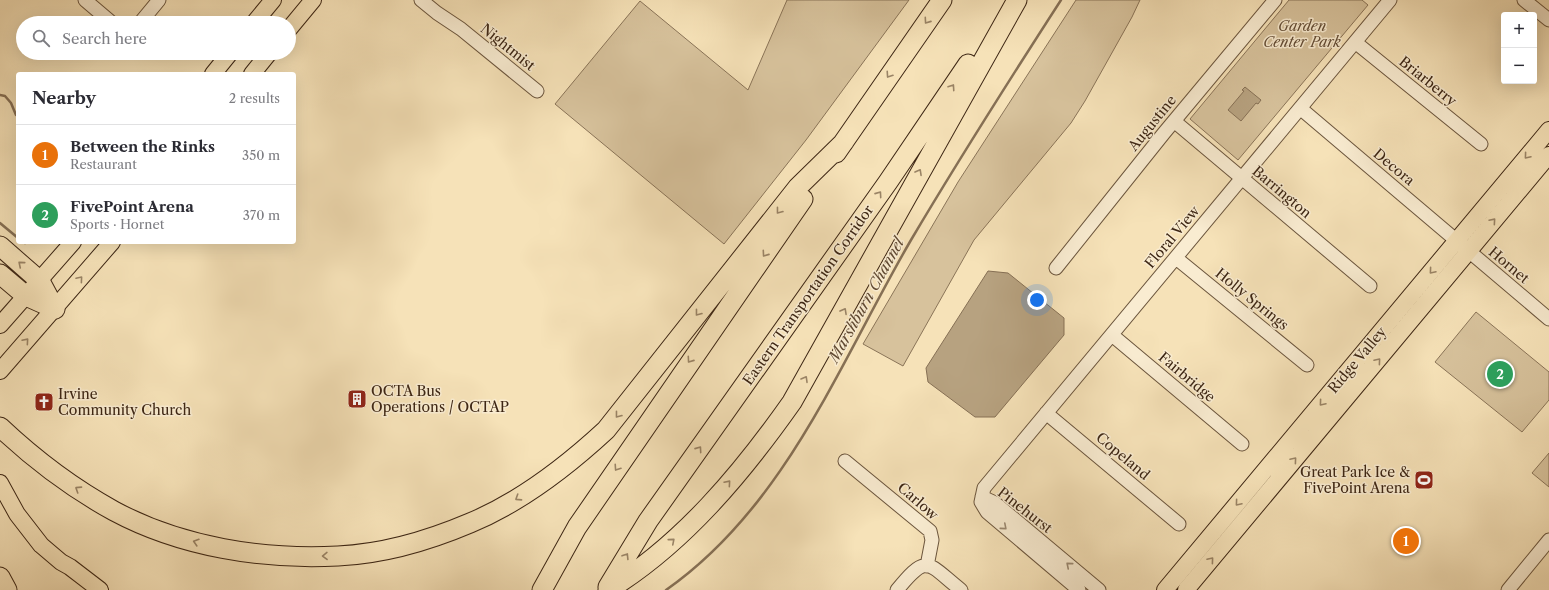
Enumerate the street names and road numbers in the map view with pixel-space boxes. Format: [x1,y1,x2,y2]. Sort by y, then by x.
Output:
street label: Nightmist [477,20,539,74]
street label: Briarberry [1396,52,1461,110]
street label: Augustine [1123,91,1180,155]
street label: Decora [1370,145,1419,190]
street label: Barrington [1249,162,1315,222]
street label: Eastern Transportation Corridor [739,201,877,389]
street label: Floral View [1141,202,1204,272]
street label: Hornet [1485,243,1533,287]
street label: Holly Springs [1212,264,1292,334]
street label: Ridge Valley [1324,323,1390,397]
street label: Fairbridge [1155,348,1219,406]
street label: Copeland [1092,428,1154,484]
street label: Carlow [894,478,942,524]
street label: Pinehurst [994,483,1056,537]

